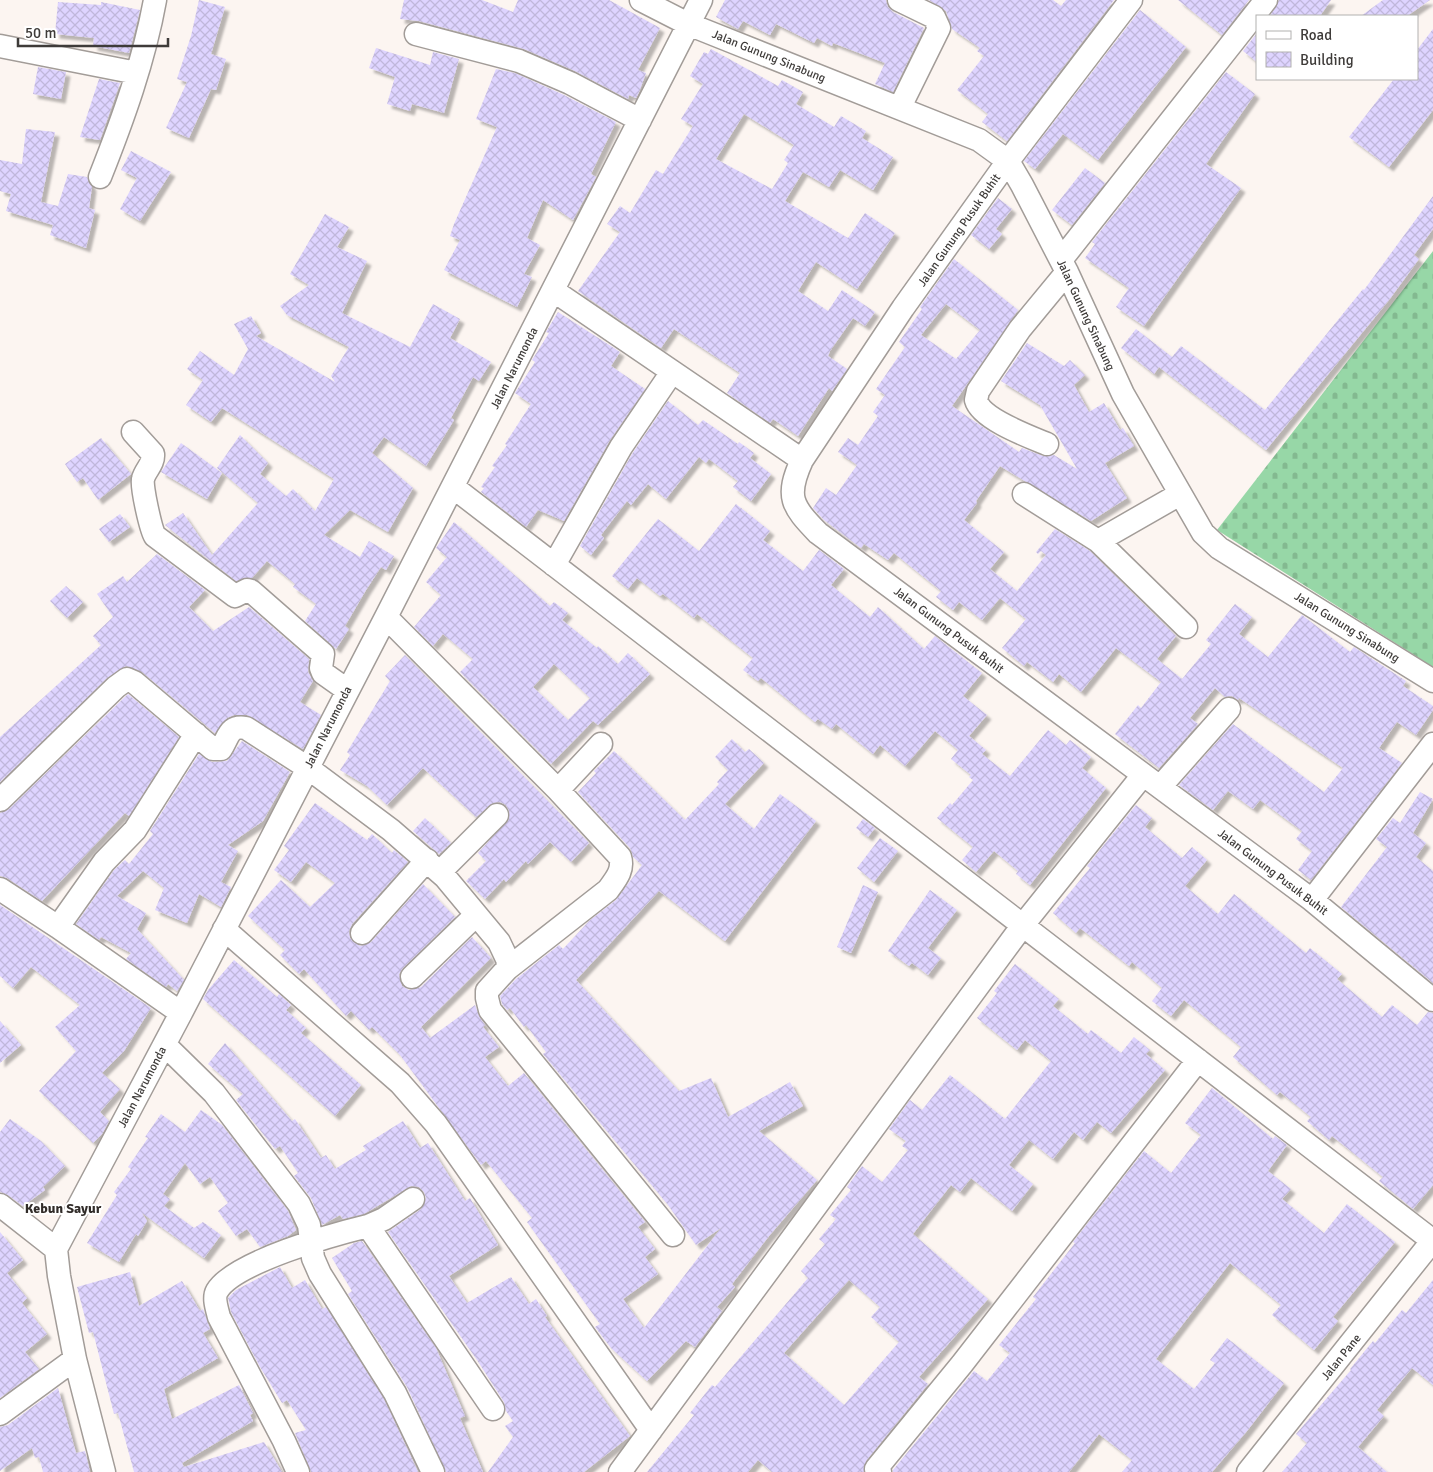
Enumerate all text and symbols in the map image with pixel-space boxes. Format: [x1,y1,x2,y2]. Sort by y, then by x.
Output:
scale bar [18,15,168,47]
legend [1256,15,1418,80]
text: 50 m [25,24,56,42]
text: Road [1300,26,1332,44]
street label: Jalan Gunung Sinabung [710,27,828,86]
text: Building [1300,51,1354,69]
street label: Jalan Gunung Pusuk Buhit [915,171,1004,290]
street label: Jalan Gunung Sinabung [1053,257,1118,373]
street label: Jalan Narumonda [487,325,542,412]
street label: Jalan Gunung Pusuk Buhit [891,584,1007,677]
street label: Jalan Gunung Sinabung [1291,589,1402,666]
street label: Jalan Narumonda [301,684,356,771]
street label: Jalan Gunung Pusuk Buhit [1215,826,1331,919]
street label: Jalan Narumonda [115,1044,170,1130]
district label: Kebun Sayur [25,1200,102,1217]
street label: Jalan Pane [1318,1331,1365,1383]

